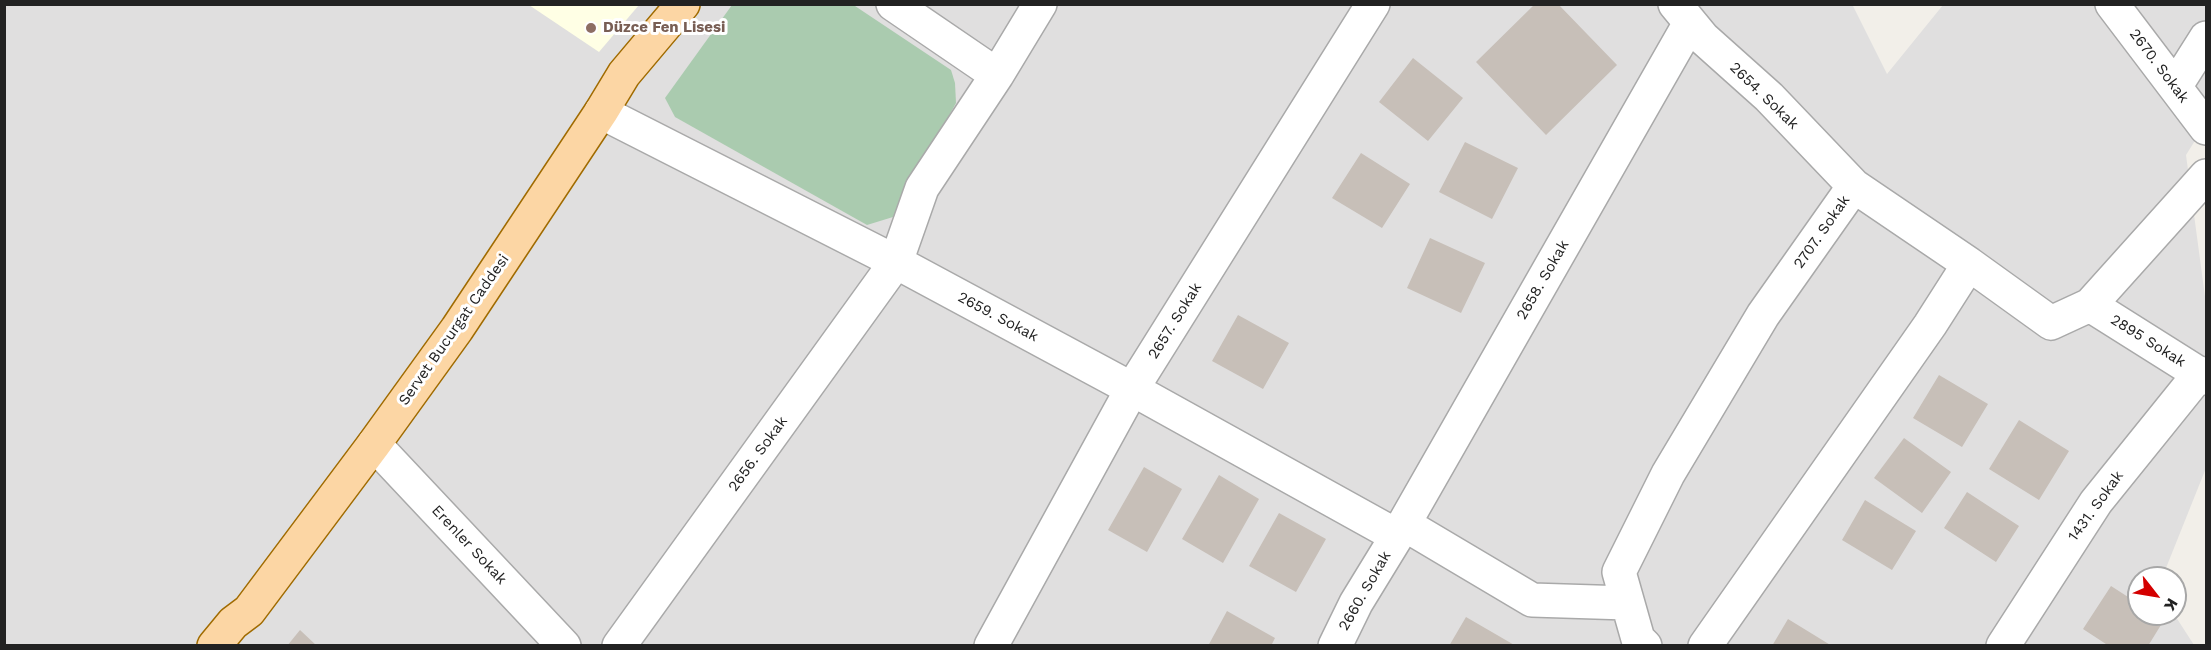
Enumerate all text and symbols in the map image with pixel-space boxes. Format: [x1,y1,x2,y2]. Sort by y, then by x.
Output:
place label: Düzce Fen Lisesi [603,19,725,37]
marker: Düzce Fen Lisesi [584,21,598,35]
street label: 2670. Sokak [2125,25,2193,107]
street label: 2654. Sokak [1726,59,1802,133]
street label: 2707. Sokak [1790,192,1854,272]
street label: 2658. Sokak [1513,237,1573,323]
street label: Servet Bucurgat Caddesi [395,251,513,409]
street label: 2657. Sokak [1144,279,1206,363]
street label: 2659. Sokak [955,288,1041,346]
street label: 2895 Sokak [2107,311,2189,371]
street label: 2656. Sokak [725,413,791,495]
street label: 1431. Sokak [2064,467,2128,545]
street label: Erenler Sokak [428,502,510,588]
street label: 2660. Sokak [1335,548,1395,634]
north arrow [2127,566,2187,626]
text: K [2160,595,2182,614]

